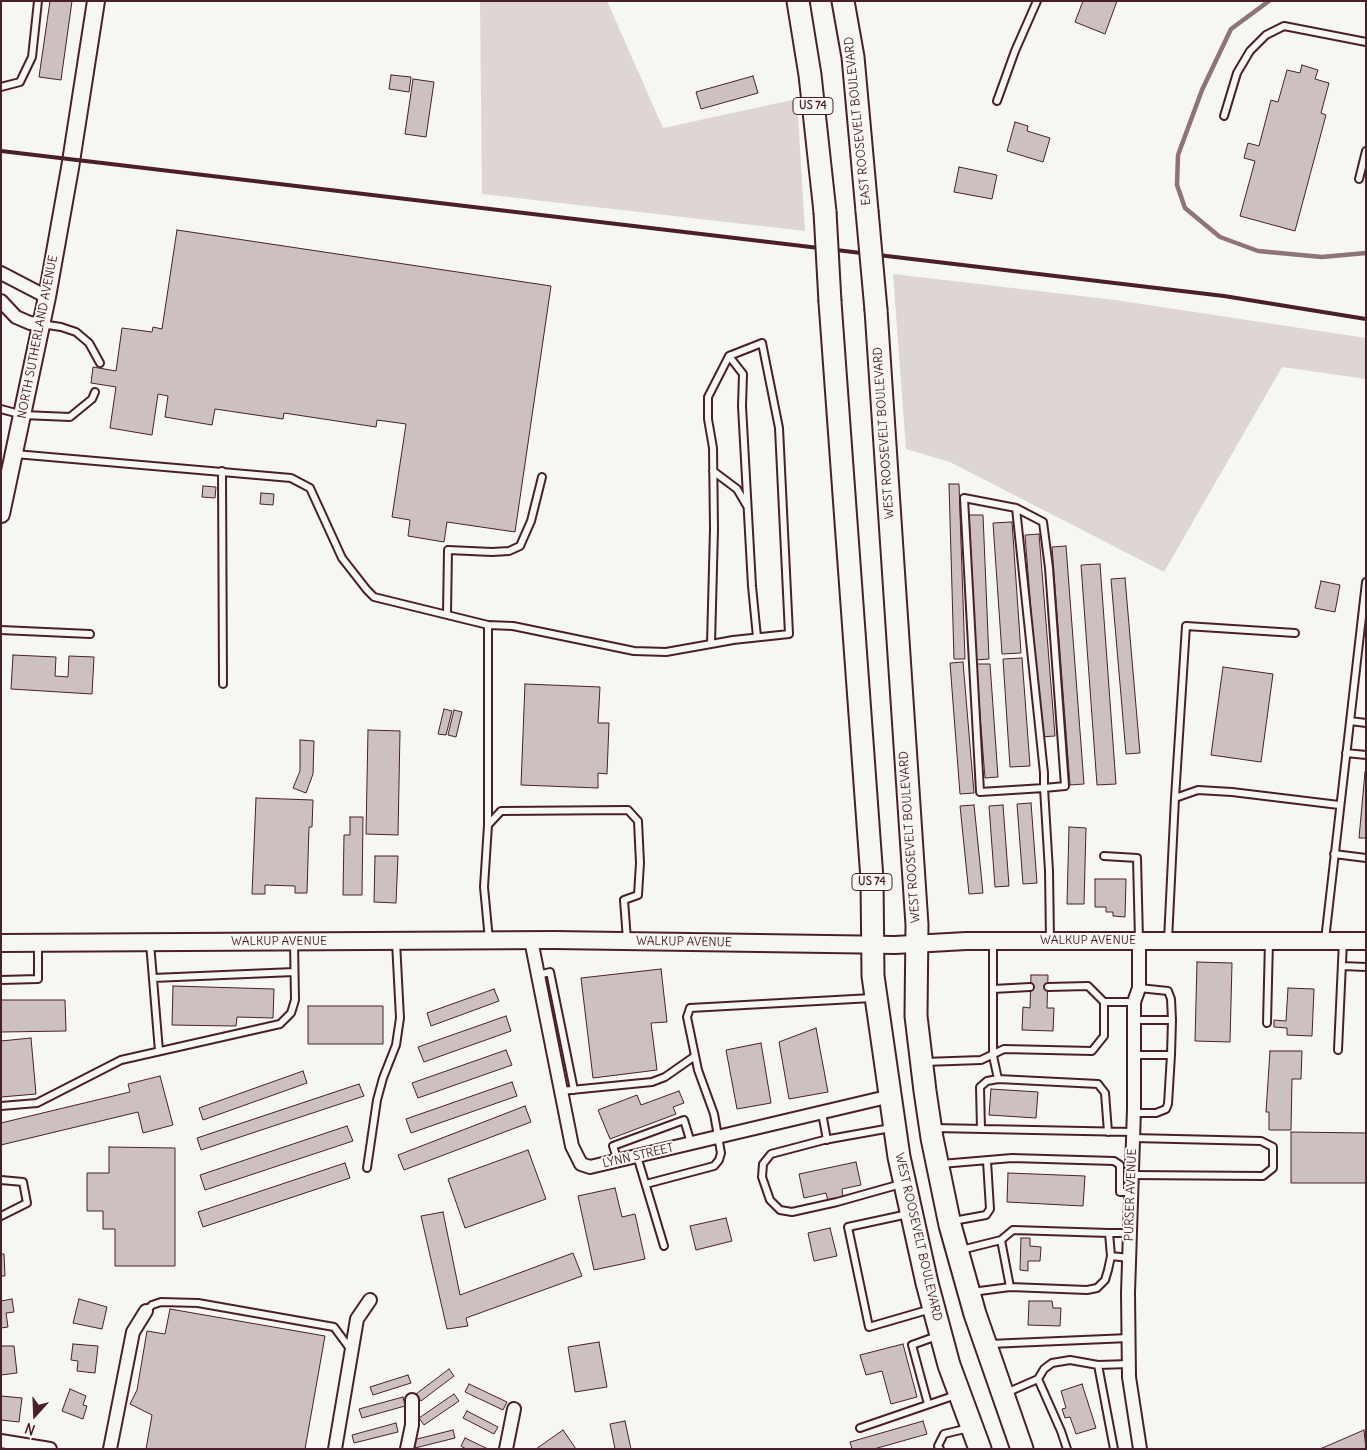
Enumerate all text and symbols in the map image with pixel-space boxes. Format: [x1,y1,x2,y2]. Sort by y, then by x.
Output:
street label: EAST ROOSEVELT BOULEVARD [842,36,874,206]
road number: US 74 [793,98,833,114]
street label: NORTH SUTHERLAND AVENUE [15,254,61,420]
street label: WEST ROOSEVELT BOULEVARD [871,346,897,520]
street label: WEST ROOSEVELT BOULEVARD [897,750,923,924]
road number: US 74 [852,874,892,890]
street label: WALKUP AVENUE [636,934,732,950]
street label: WALKUP AVENUE [1040,934,1136,948]
street label: WALKUP AVENUE [231,935,327,949]
street label: LYNN STREET [601,1141,675,1171]
street label: PURSER AVENUE [1122,1148,1140,1242]
street label: WEST ROOSEVELT BOULEVARD [892,1151,944,1323]
north arrow [10,1390,60,1440]
text: N [22,1419,37,1439]

